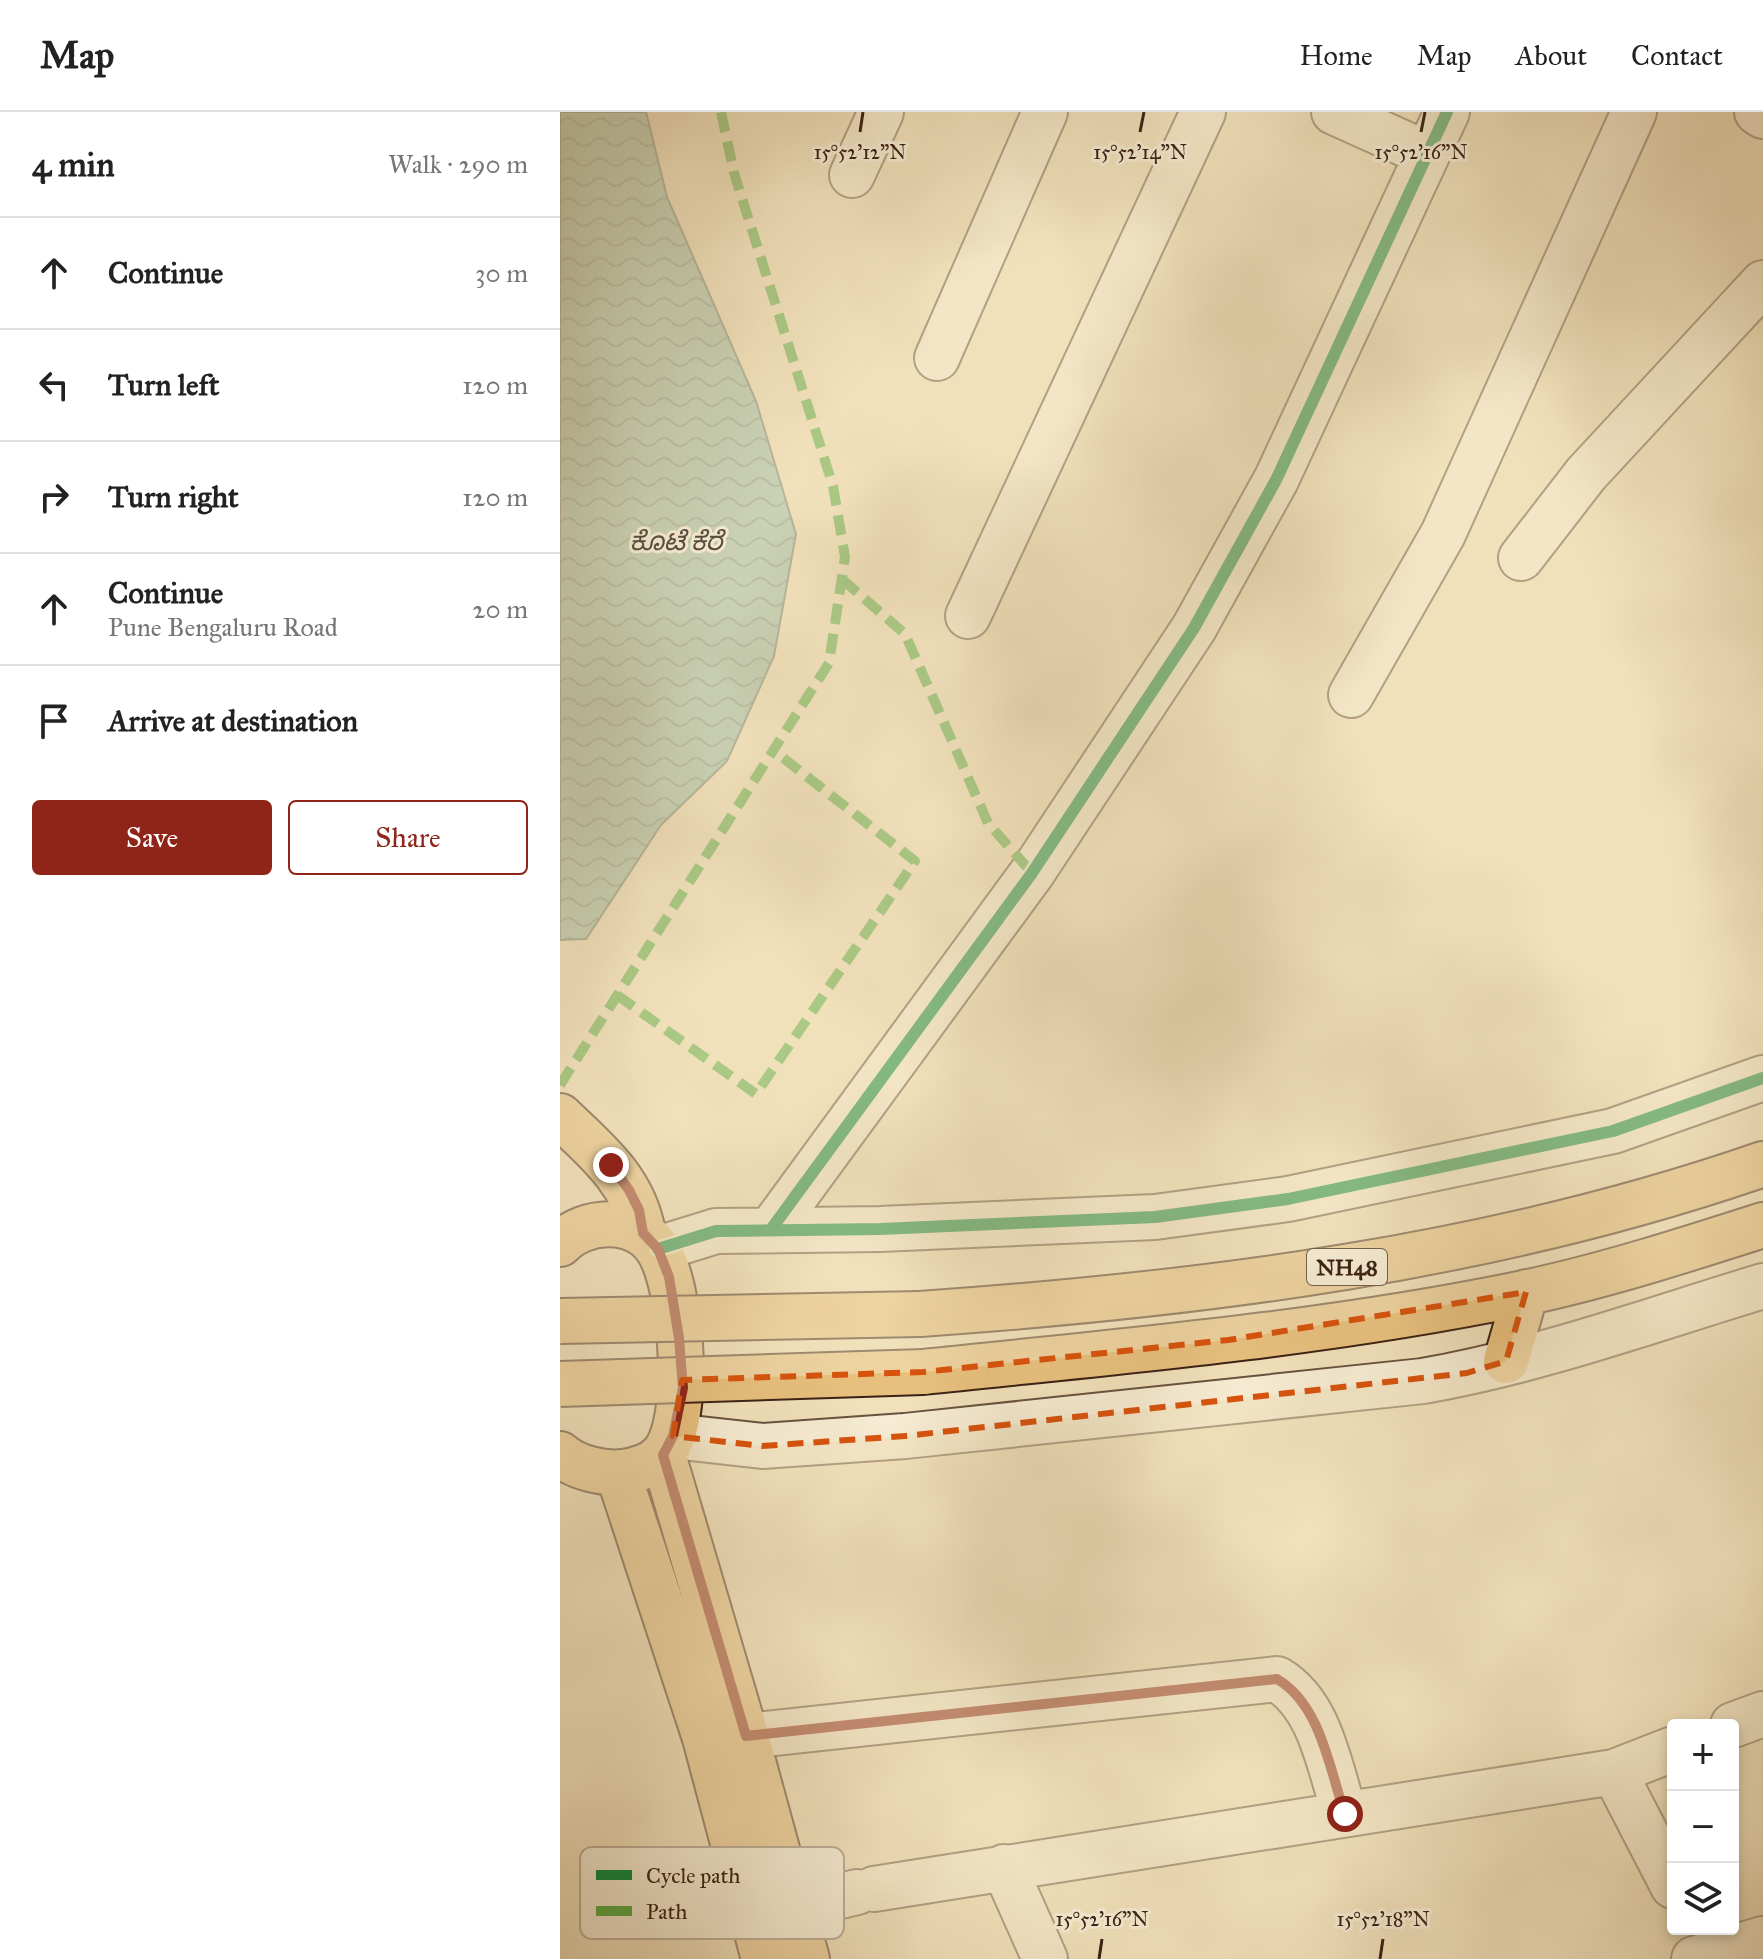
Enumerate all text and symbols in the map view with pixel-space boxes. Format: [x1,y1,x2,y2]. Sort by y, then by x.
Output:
text: Map [40,32,114,78]
text: Home [1300,38,1373,73]
text: Map [1417,38,1471,73]
text: About [1515,38,1587,73]
text: Contact [1631,38,1723,73]
text: 15°52'12"N [814,140,906,164]
text: 15°52'14"N [1093,140,1187,164]
text: 15°52'16"N [1375,140,1467,164]
text: 4 min [32,144,115,185]
text: Walk · 290 m [388,148,528,180]
icon: ahead [32,251,76,295]
text: Continue [108,255,223,291]
text: 30 m [475,257,528,289]
icon: left [32,363,76,407]
text: Turn left [108,367,219,403]
text: 120 m [462,369,528,401]
icon: right [32,475,76,519]
text: Turn right [108,479,239,515]
text: 120 m [462,481,528,513]
water label: ಕೊಟೆ ಕೆರೆ [629,525,727,557]
text: Continue [108,575,223,611]
icon: ahead [32,587,76,631]
text: 20 m [473,593,528,625]
text: Pune Bengaluru Road [108,611,338,643]
icon: arrive [32,699,76,743]
text: Arrive at destination [108,703,358,739]
button: Save [32,800,272,875]
button: Share [288,800,528,875]
route end [593,1147,629,1183]
road number: NH48 [1307,1249,1387,1285]
map controls [1667,1719,1739,1935]
button: + [1667,1719,1739,1791]
button: − [1667,1791,1739,1863]
route start [1327,1796,1363,1832]
legend [580,1847,844,1939]
text: Cycle path [646,1862,741,1889]
button: layers [1667,1863,1739,1935]
text: Path [646,1898,688,1925]
text: 15°52'16"N [1056,1907,1148,1931]
text: 15°52'18"N [1336,1907,1430,1931]

